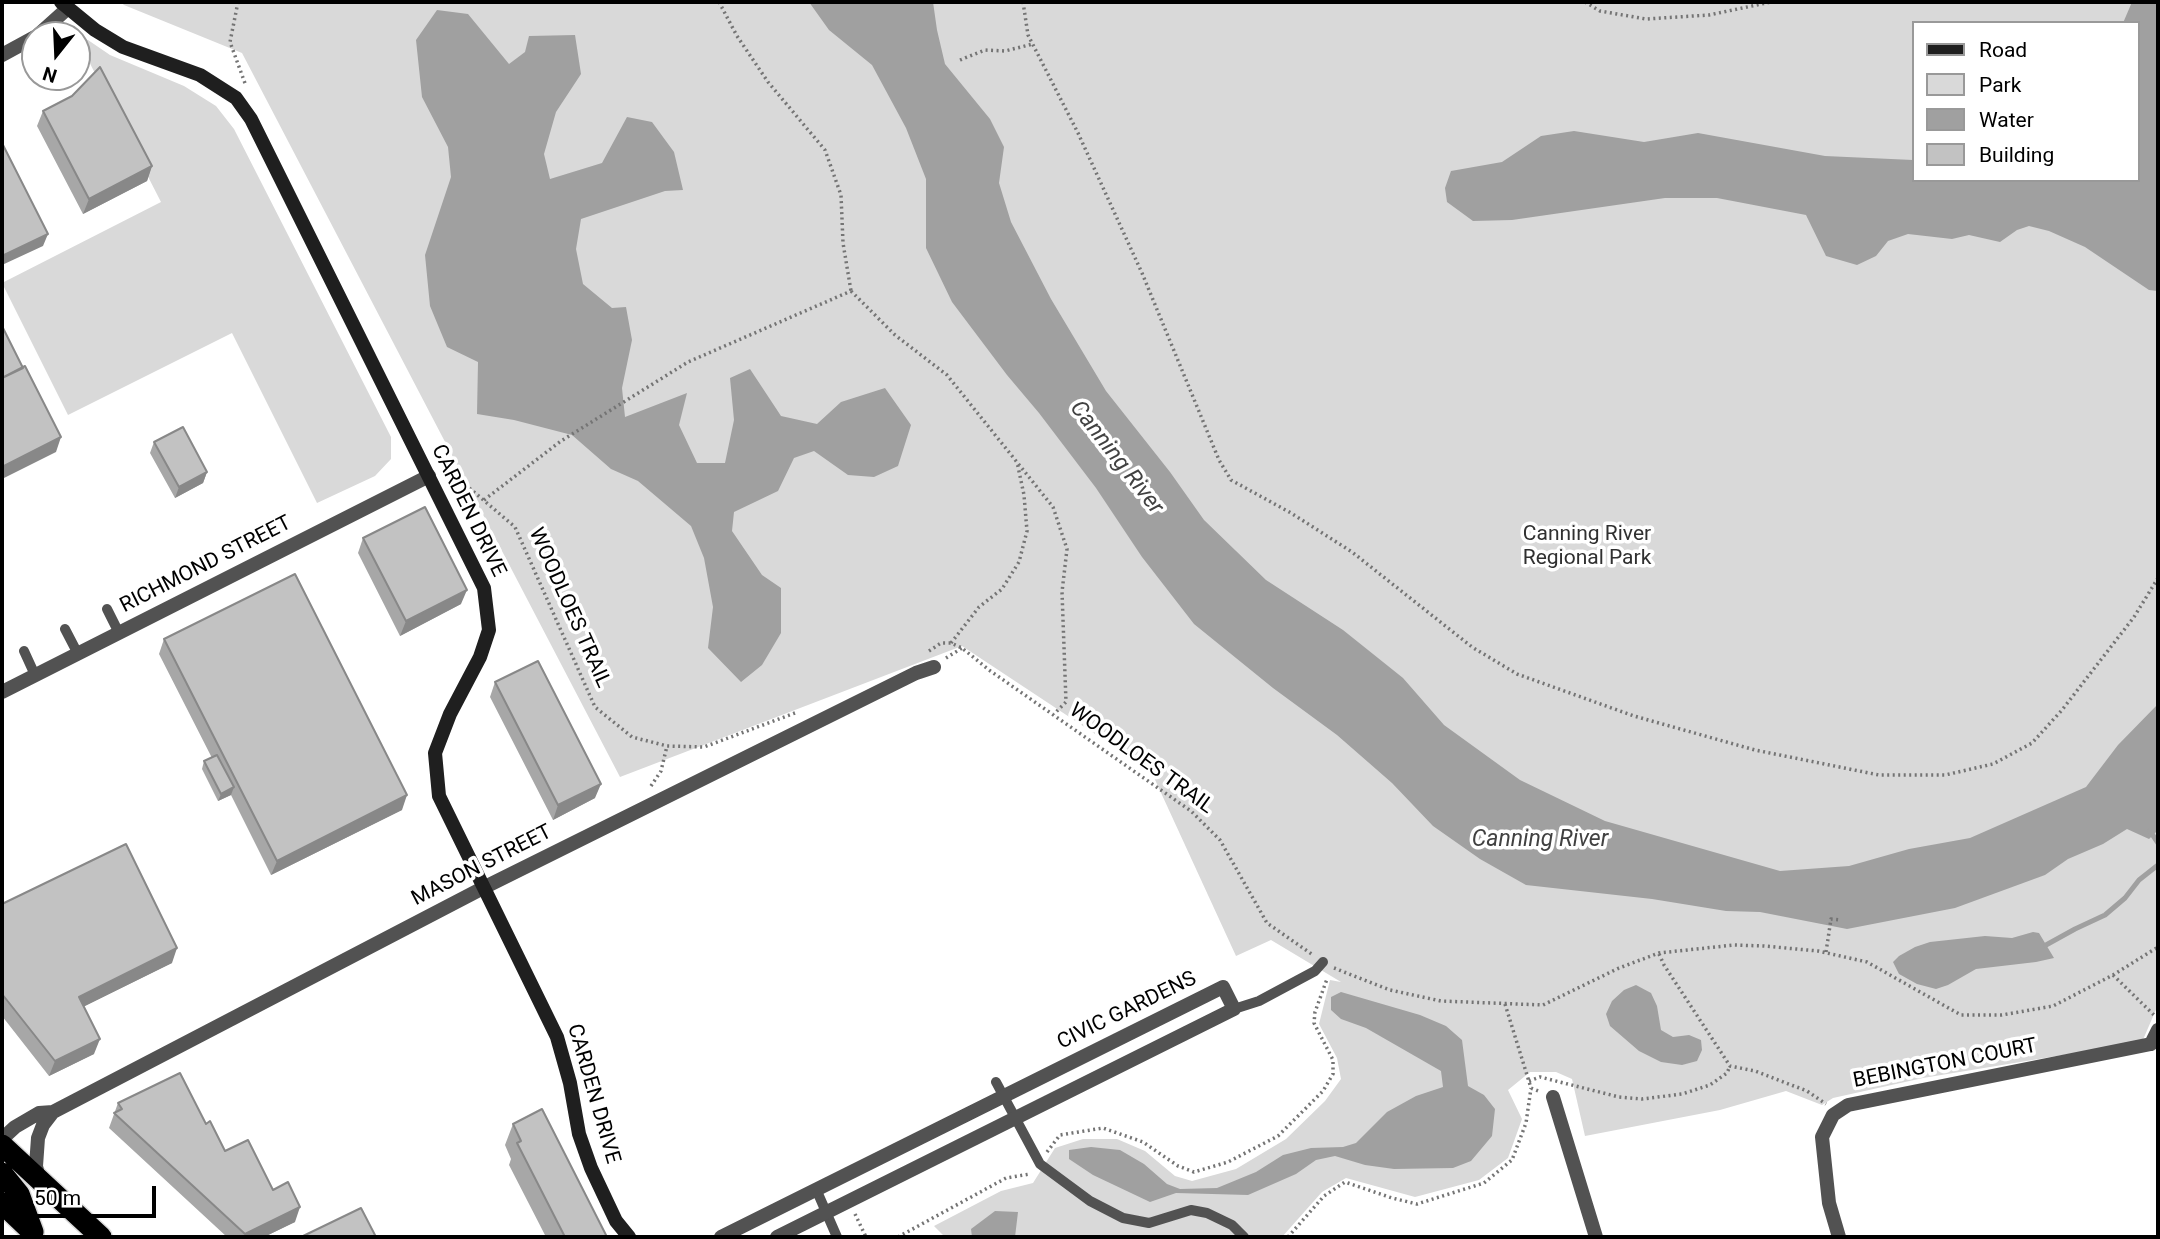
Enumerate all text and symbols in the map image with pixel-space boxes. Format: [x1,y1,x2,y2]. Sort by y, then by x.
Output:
north arrow [21,21,91,91]
legend [1912,21,2139,182]
text: Road [1979,38,2027,62]
text: N [40,62,60,88]
text: Park [1979,73,2021,97]
text: Water [1979,108,2034,132]
text: Building [1979,143,2054,167]
water label: Canning River [1063,396,1169,520]
street label: CARDEN DRIVE [425,441,511,581]
street label: RICHMOND STREET [116,511,296,619]
park label: Canning River Regional Park [1523,522,1651,572]
street label: WOODLOES TRAIL [522,524,616,692]
street label: WOODLOES TRAIL [1064,698,1218,820]
street label: MASON STREET [408,820,556,912]
water label: Canning River [1472,826,1608,854]
street label: CIVIC GARDENS [1053,966,1201,1056]
street label: CARDEN DRIVE [561,1021,625,1167]
street label: BEBINGTON COURT [1851,1034,2039,1094]
scale bar [24,1172,159,1216]
text: 50 m [34,1186,81,1210]

